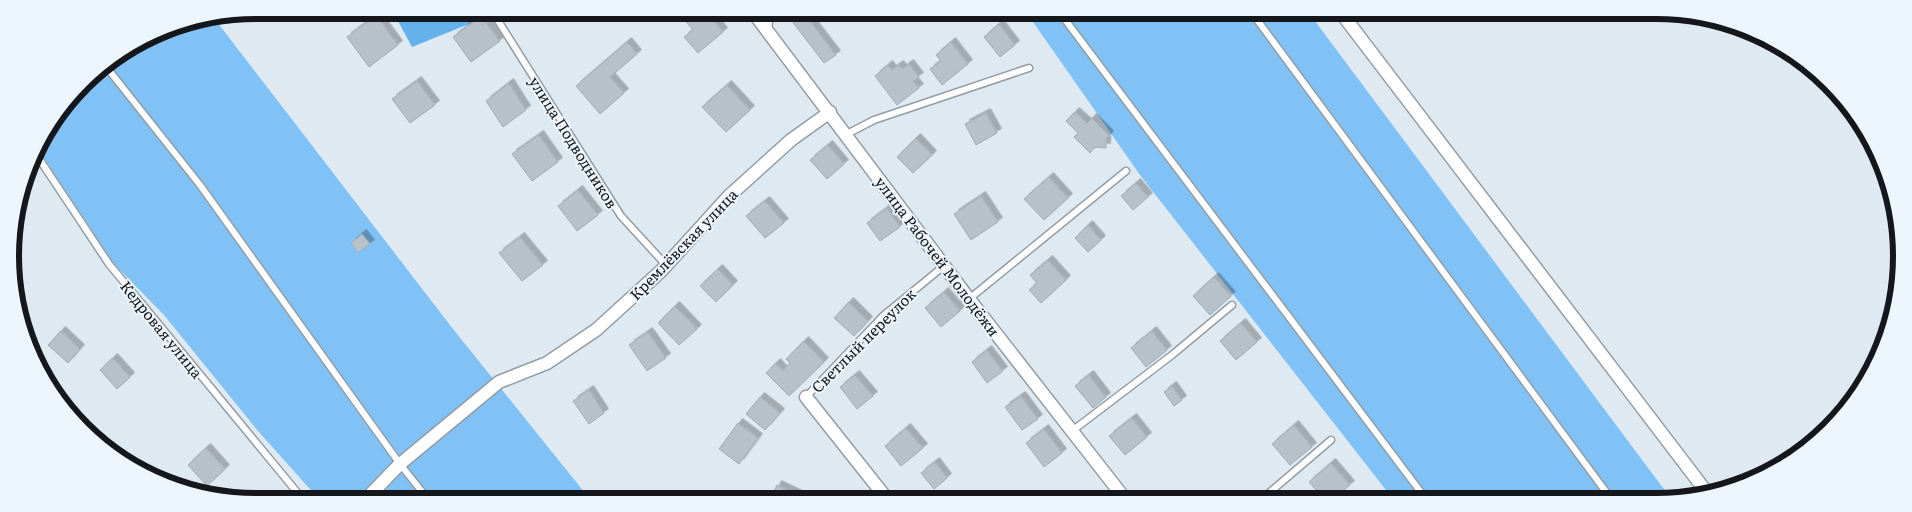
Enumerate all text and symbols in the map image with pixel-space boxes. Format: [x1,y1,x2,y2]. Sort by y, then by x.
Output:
street label: улица Подводников [524,72,624,212]
street label: улица Рабочей Молодёжи [870,171,1006,341]
street label: Кремлёвская улица [623,182,743,305]
street label: Кедровая улица [115,275,209,384]
street label: Светлый переулок [805,282,921,398]

